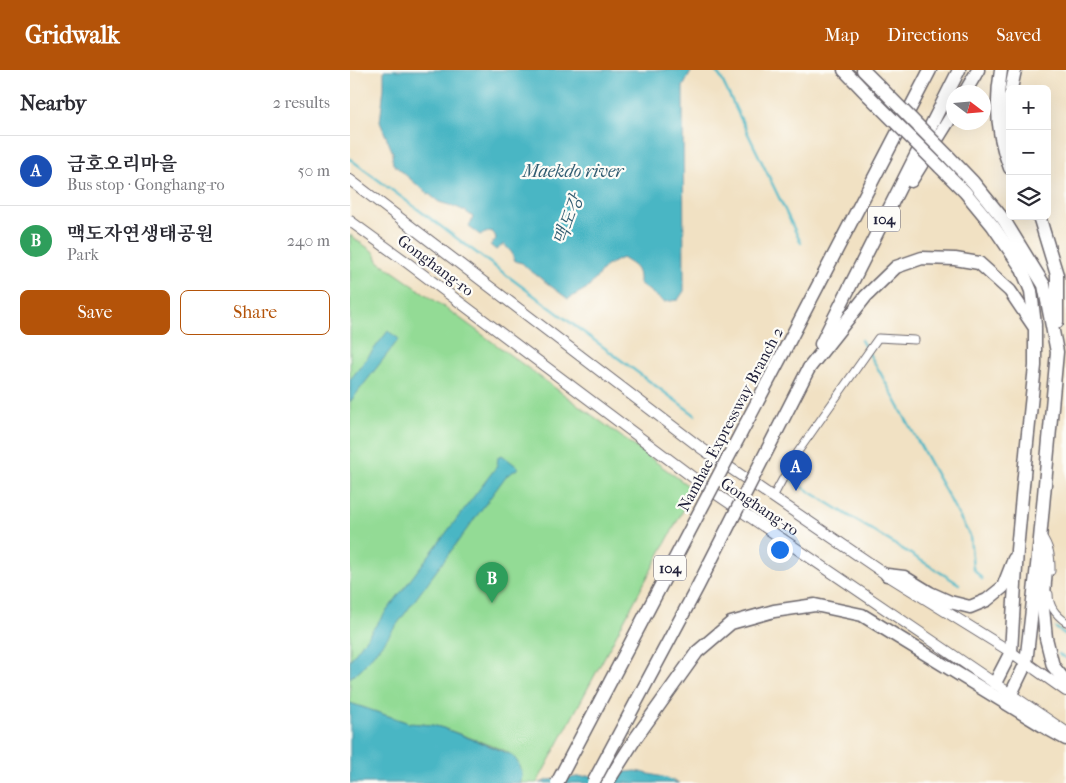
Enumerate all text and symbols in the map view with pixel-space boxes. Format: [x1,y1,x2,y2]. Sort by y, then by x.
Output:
text: Gridwalk [25,21,120,49]
text: Map [825,25,859,46]
text: Directions [887,25,968,46]
text: Saved [996,25,1041,46]
north arrow [946,85,991,130]
map controls [1006,85,1051,220]
button: + [1006,85,1051,130]
text: Nearby [20,91,86,115]
text: 2 results [273,93,330,112]
button: − [1006,130,1051,175]
text: 금호오리마을 [67,153,177,175]
text: A [31,161,41,180]
text: 50 m [298,161,330,180]
water label: Maekdo river [521,161,625,182]
text: Bus stop · Gonghang-ro [67,175,225,194]
button: layers [1006,175,1051,220]
water label: 맥도강 [549,190,589,248]
road number: 104 [868,206,900,232]
text: 맥도자연생태공원 [67,223,214,245]
text: B [31,231,41,250]
text: 240 m [287,231,330,250]
street label: Gonghang-ro [394,231,477,300]
text: Park [67,245,99,264]
button: Save [20,290,170,335]
button: Share [180,290,330,335]
street label: Namhae Expressway Branch 2 [674,324,787,514]
pin: A [780,450,812,491]
street label: Gonghang-ro [717,473,802,540]
your location [767,537,793,563]
road number: 104 [654,556,686,580]
pin: B [476,562,508,603]

